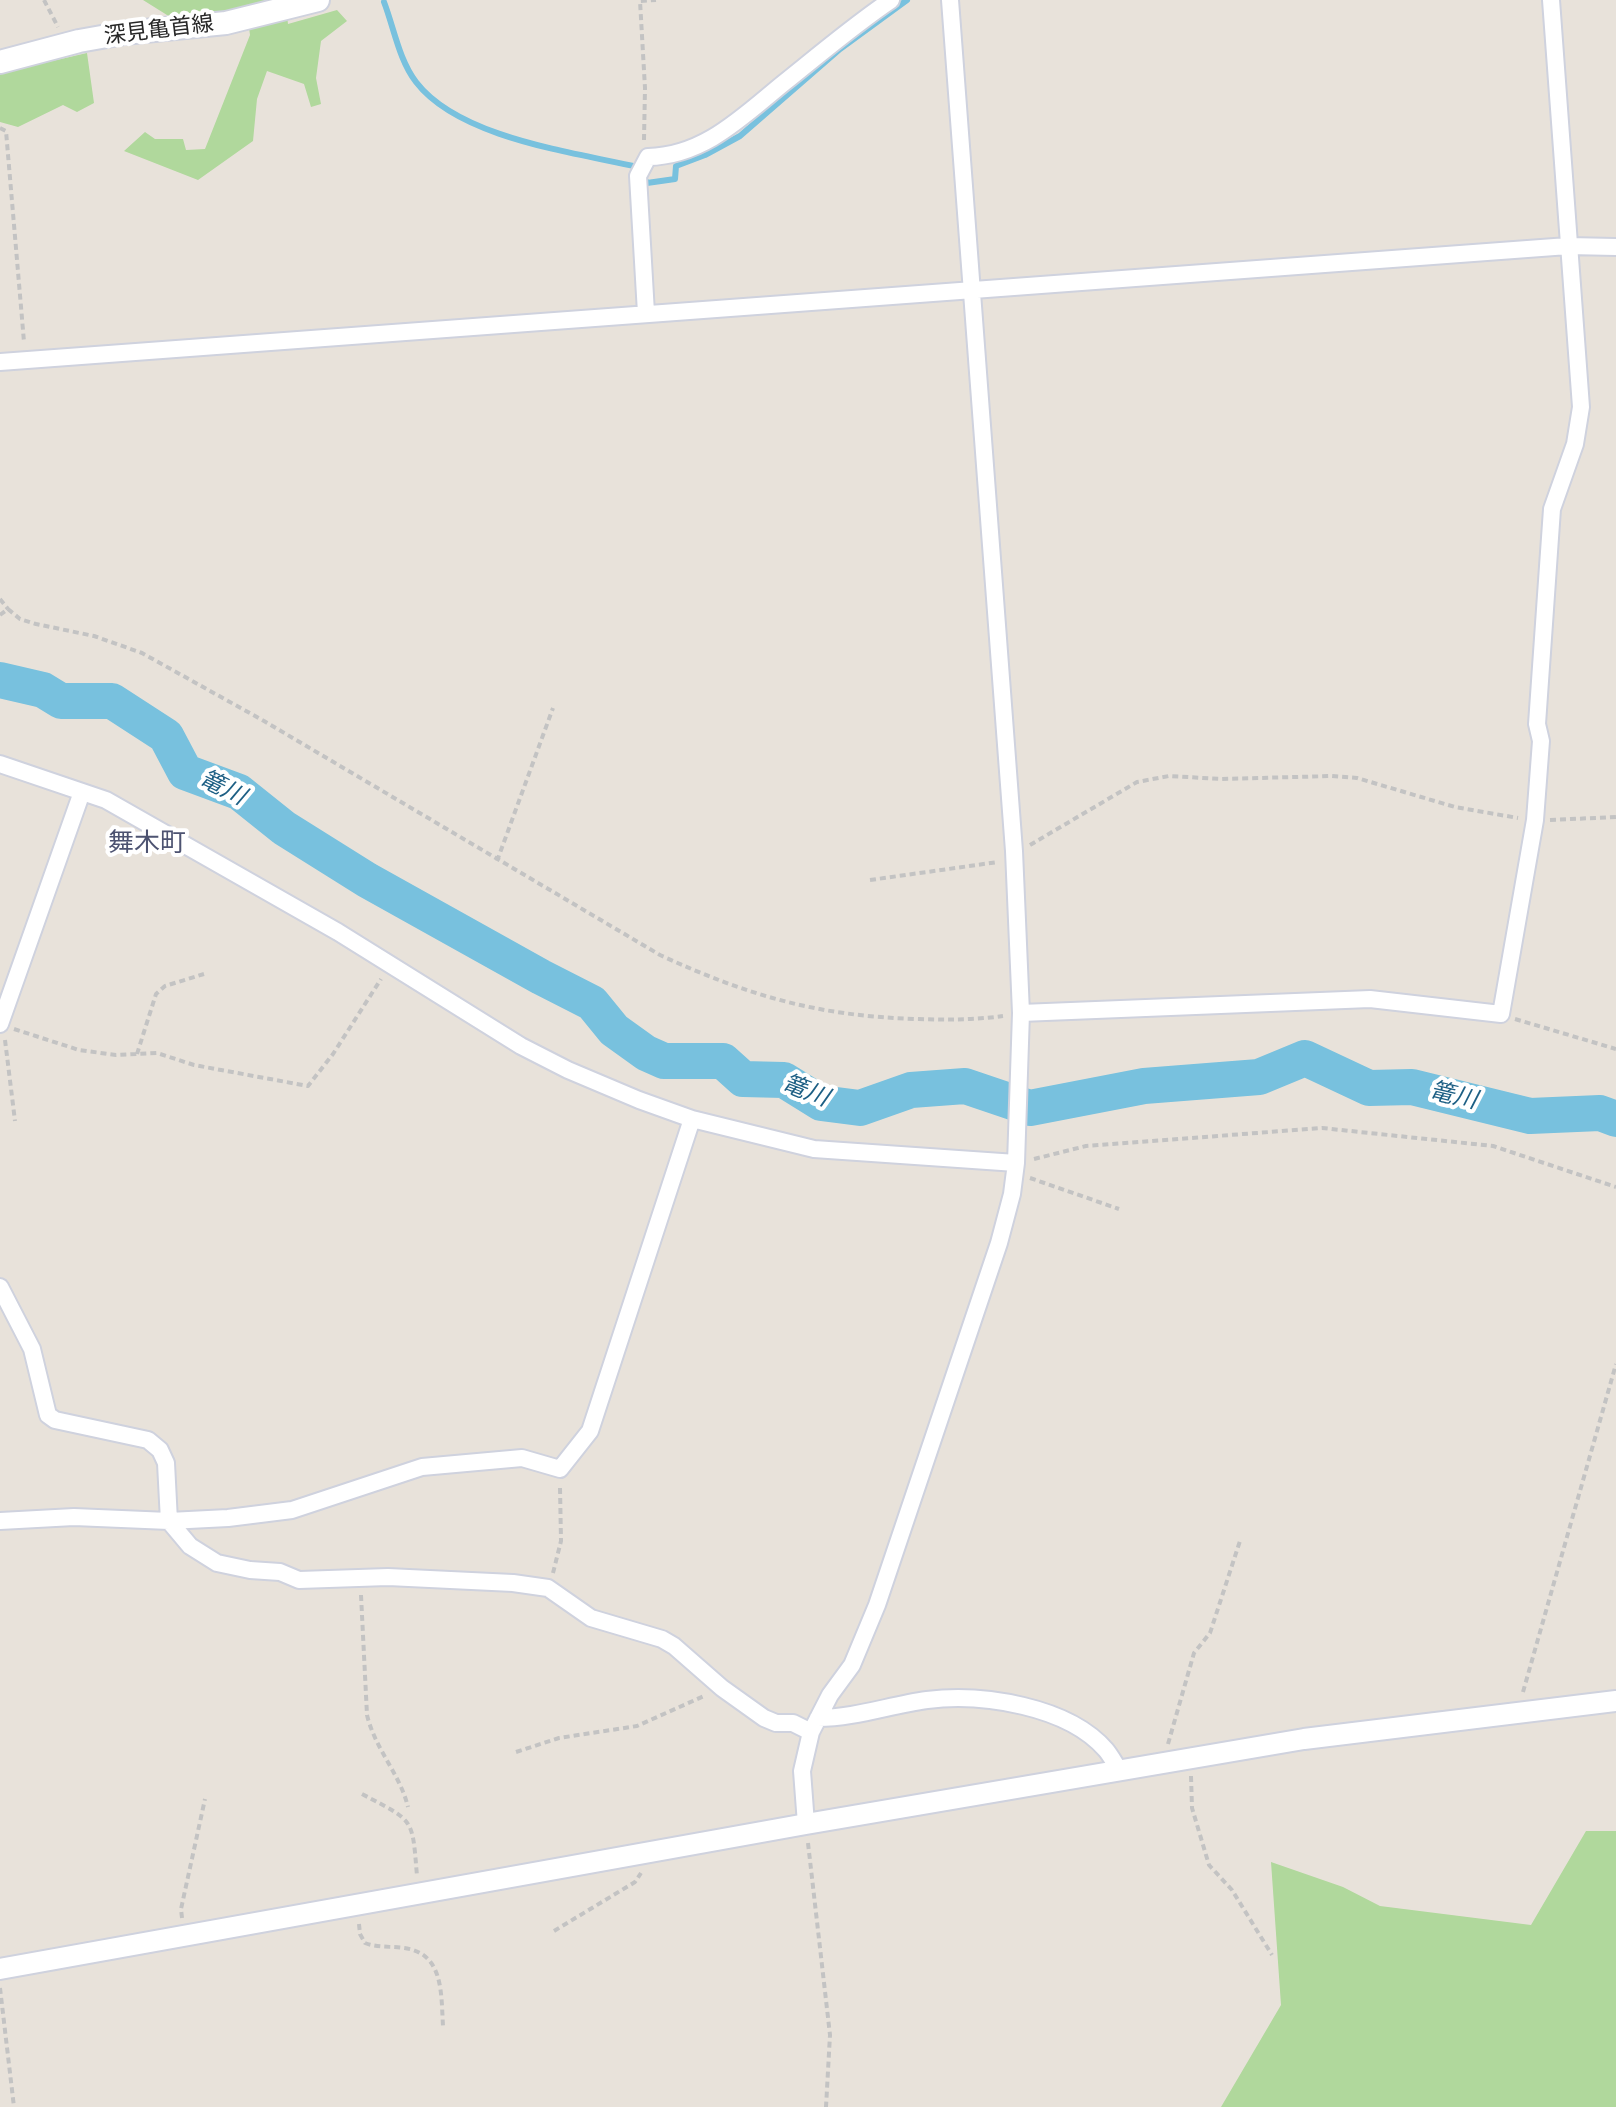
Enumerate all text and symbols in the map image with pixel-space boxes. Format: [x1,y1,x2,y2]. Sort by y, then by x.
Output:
street label: 深見亀首線 [103,11,215,51]
water label: 篭川 [194,766,250,812]
district label: 舞木町 [108,828,186,860]
water label: 篭川 [777,1070,833,1114]
water label: 篭川 [1426,1078,1480,1116]

